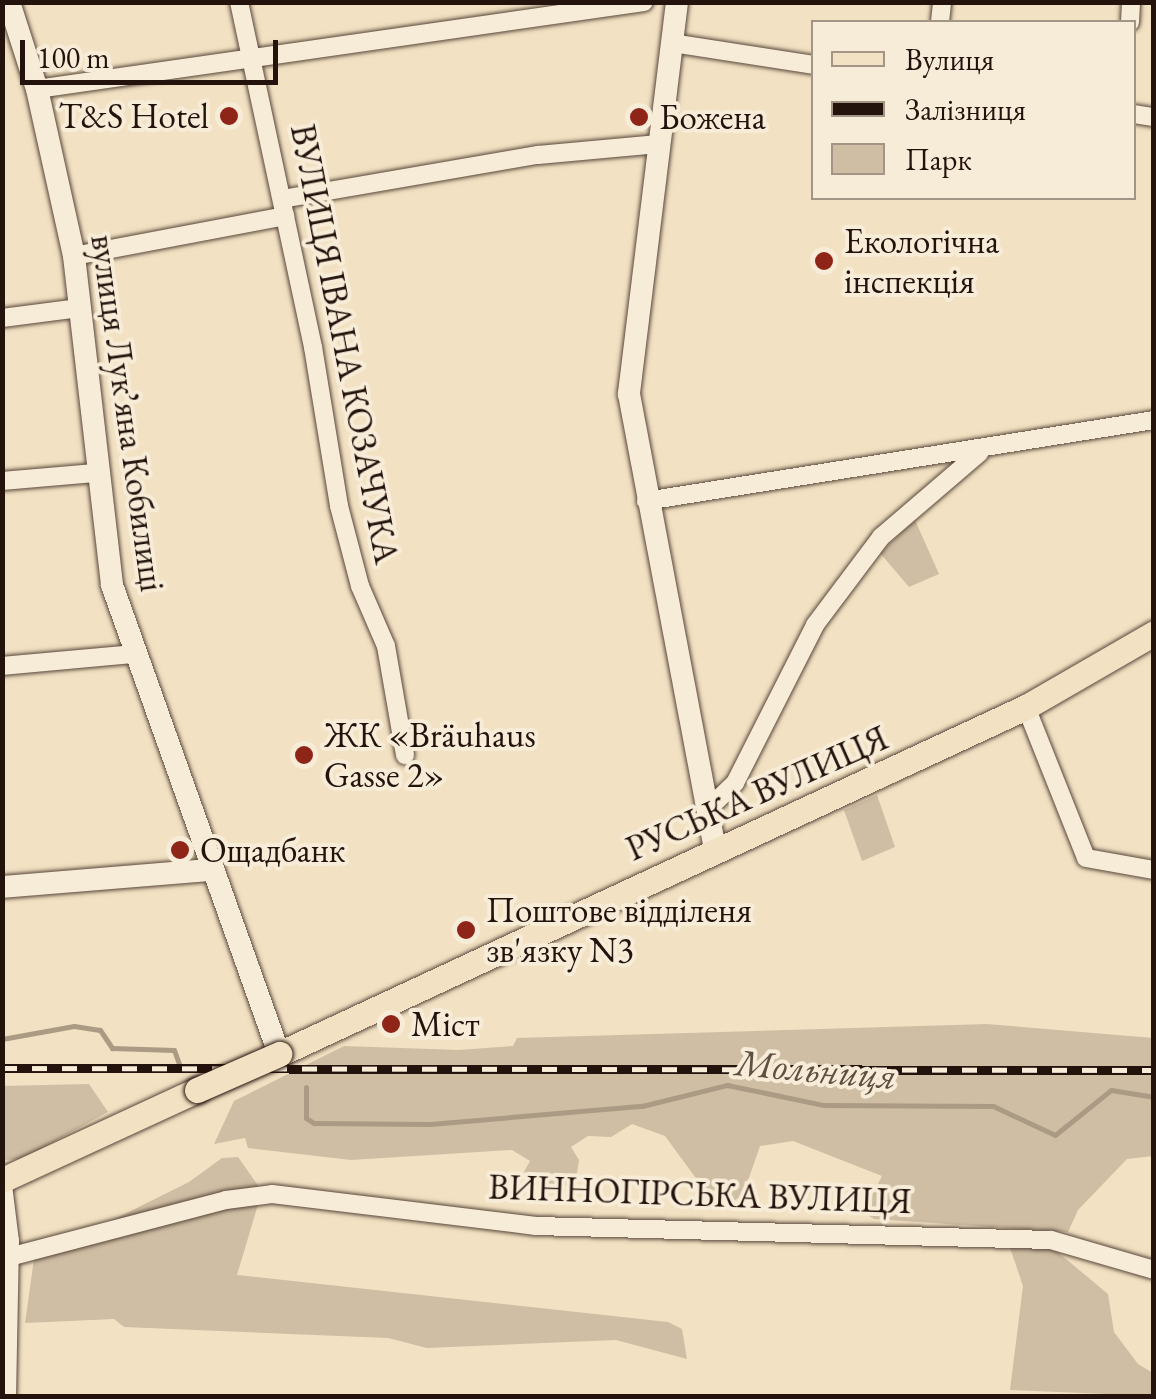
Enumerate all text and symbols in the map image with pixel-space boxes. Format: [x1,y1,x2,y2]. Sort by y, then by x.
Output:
scale bar [25,20,282,82]
legend [811,20,1136,200]
text: 100 m [37,38,110,77]
text: Вулиця [905,40,994,79]
text: Залізниця [905,90,1026,129]
place label: T&S Hotel [59,95,209,137]
place label: Божена [659,96,766,138]
marker: T&S Hotel [218,105,240,127]
marker: Божена [628,106,650,128]
street label: ВУЛИЦЯ ІВАНА КОЗАЧУКА [282,121,408,567]
text: Парк [905,140,972,179]
place label: Екологічна інспекція [844,220,999,302]
street label: вулиця Лукʼяна Кобилиці [82,232,174,594]
marker: Екологічна інспекція [813,250,835,272]
place label: ЖК «Bräuhaus Gasse 2» [324,714,536,796]
street label: РУСЬКА ВУЛИЦЯ [620,716,894,870]
marker: ЖК «Bräuhaus Gasse 2» [293,744,315,766]
place label: Ощадбанк [200,829,346,871]
marker: Ощадбанк [169,839,191,861]
place label: Поштове відділеня зв'язку N3 [486,889,752,971]
marker: Поштове відділеня зв'язку N3 [455,919,477,941]
place label: Міст [411,1003,480,1045]
marker: Міст [380,1013,402,1035]
water label: Мольниця [734,1039,898,1099]
street label: ВИННОГІРСЬКА ВУЛИЦЯ [488,1166,912,1222]

